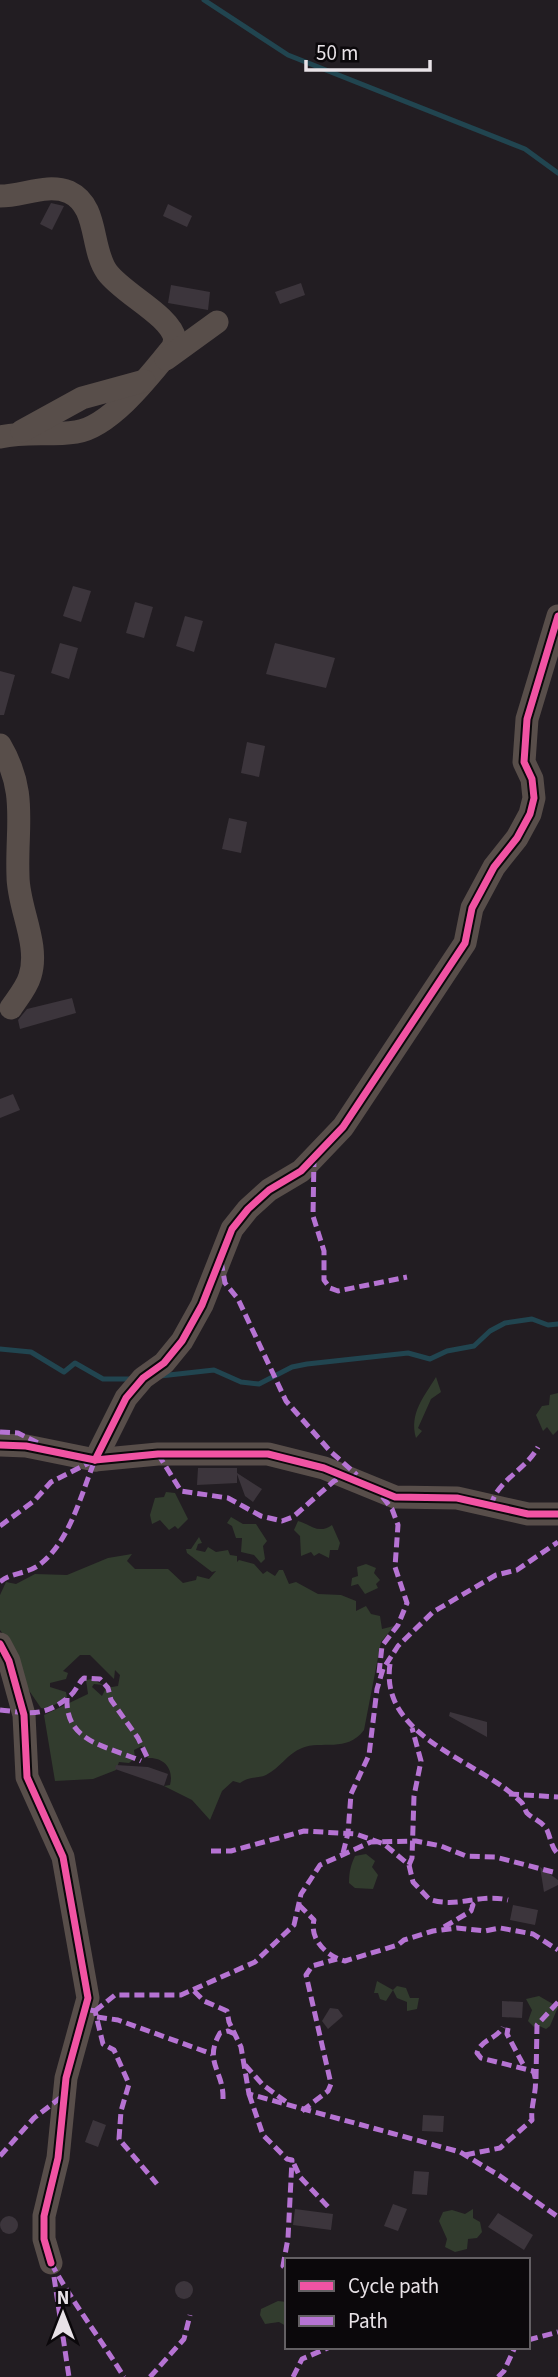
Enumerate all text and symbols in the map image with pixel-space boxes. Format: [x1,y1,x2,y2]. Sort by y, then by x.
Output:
scale bar [306,28,430,72]
text: 50 m [316,38,358,68]
legend [285,2258,530,2349]
text: Cycle path [348,2271,439,2301]
north arrow [28,2279,98,2349]
text: N [57,2285,69,2312]
text: Path [348,2306,388,2336]

